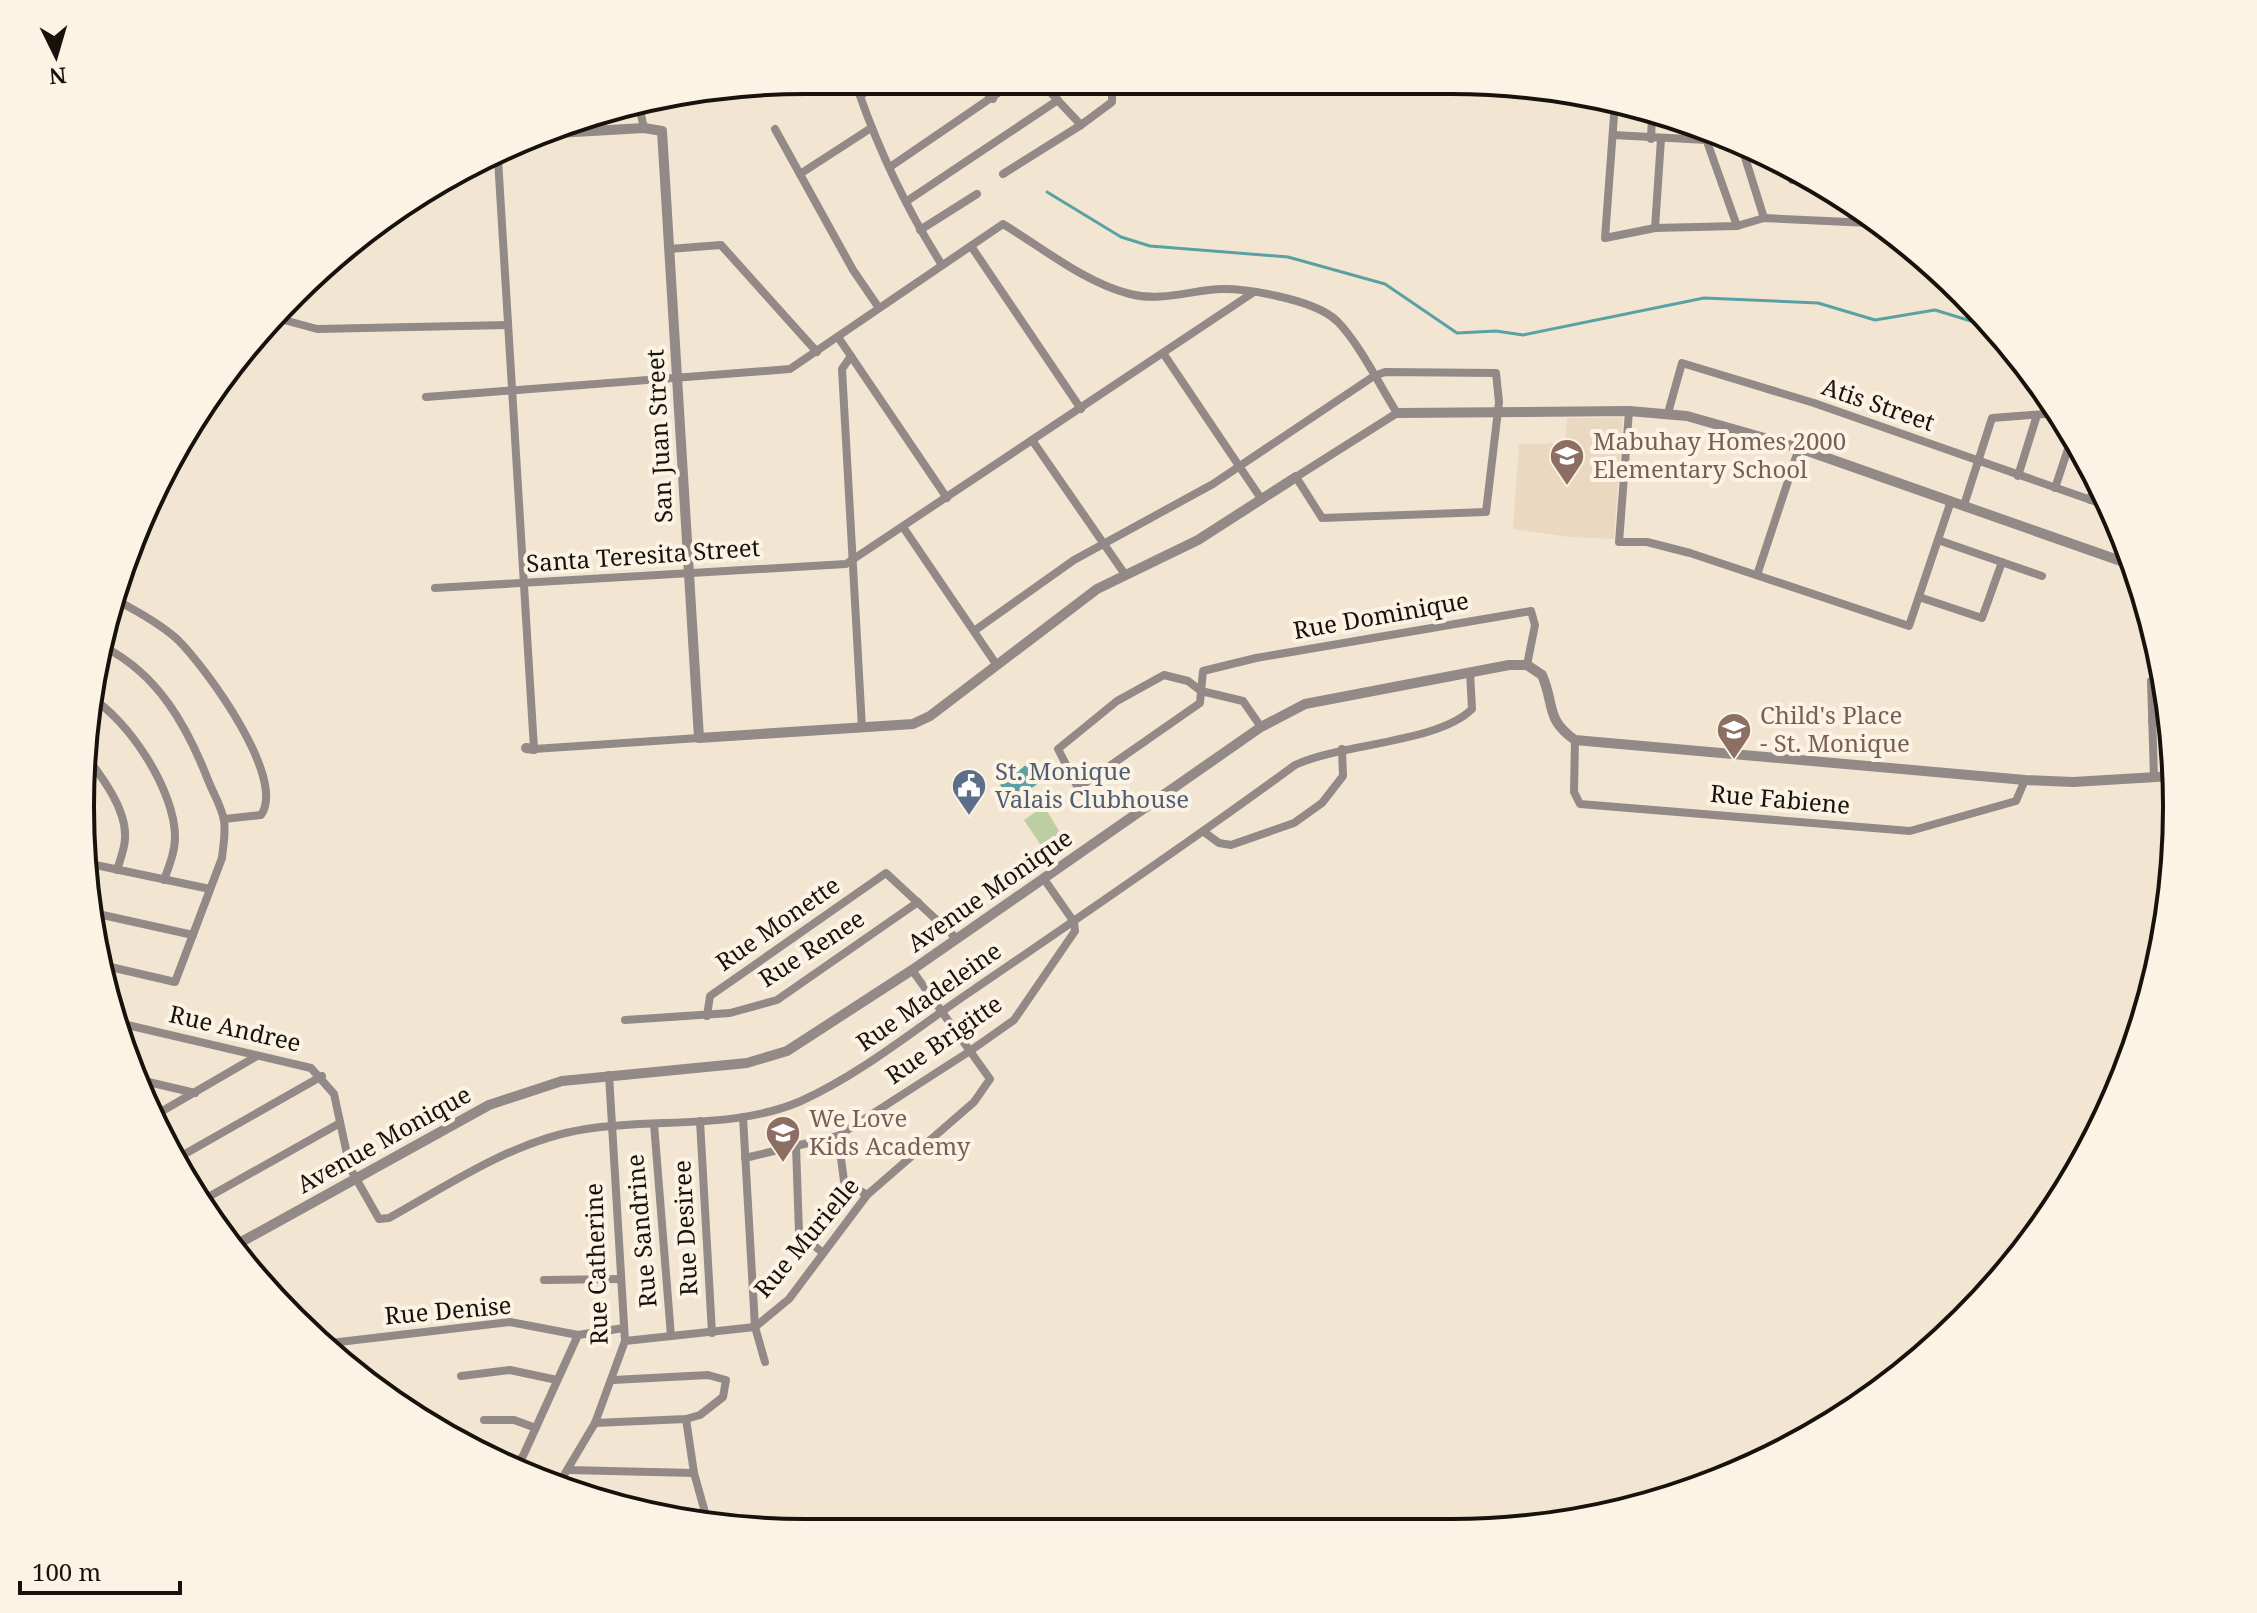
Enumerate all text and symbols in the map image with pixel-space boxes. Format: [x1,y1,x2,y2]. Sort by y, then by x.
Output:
north arrow [16,16,96,96]
text: N [48,61,68,93]
street label: San Juan Street [637,348,680,524]
street label: Atis Street [1818,369,1939,438]
place label: Mabuhay Homes 2000 Elementary School [1593,424,1846,485]
school or university icon: Mabuhay Homes 2000 Elementary School [1548,437,1586,487]
street label: Santa Teresita Street [525,530,761,579]
street label: Rue Dominique [1290,583,1471,646]
place label: Child's Place - St. Monique [1760,698,1910,759]
school or university icon: Child's Place - St. Monique [1715,711,1753,761]
place label: St. Monique Valais Clubhouse [995,754,1189,815]
public building icon: St. Monique Valais Clubhouse [950,767,988,817]
street label: Rue Fabiene [1709,776,1851,821]
street label: Avenue Monique [900,821,1078,959]
street label: Rue Monette [708,868,846,978]
street label: Rue Renee [752,901,870,994]
street label: Rue Madeleine [849,934,1007,1058]
street label: Rue Brigitte [878,987,1008,1091]
street label: Rue Andree [166,996,304,1059]
street label: Avenue Monique [290,1077,476,1200]
place label: We Love Kids Academy [809,1101,971,1162]
school or university icon: We Love Kids Academy [764,1114,802,1164]
street label: Rue Sandrine [617,1153,664,1309]
street label: Rue Desiree [664,1159,705,1297]
street label: Rue Murielle [746,1170,866,1304]
street label: Rue Catherine [576,1182,615,1346]
street label: Rue Denise [383,1288,513,1331]
scale bar [20,1545,180,1595]
text: 100 m [32,1555,101,1588]

